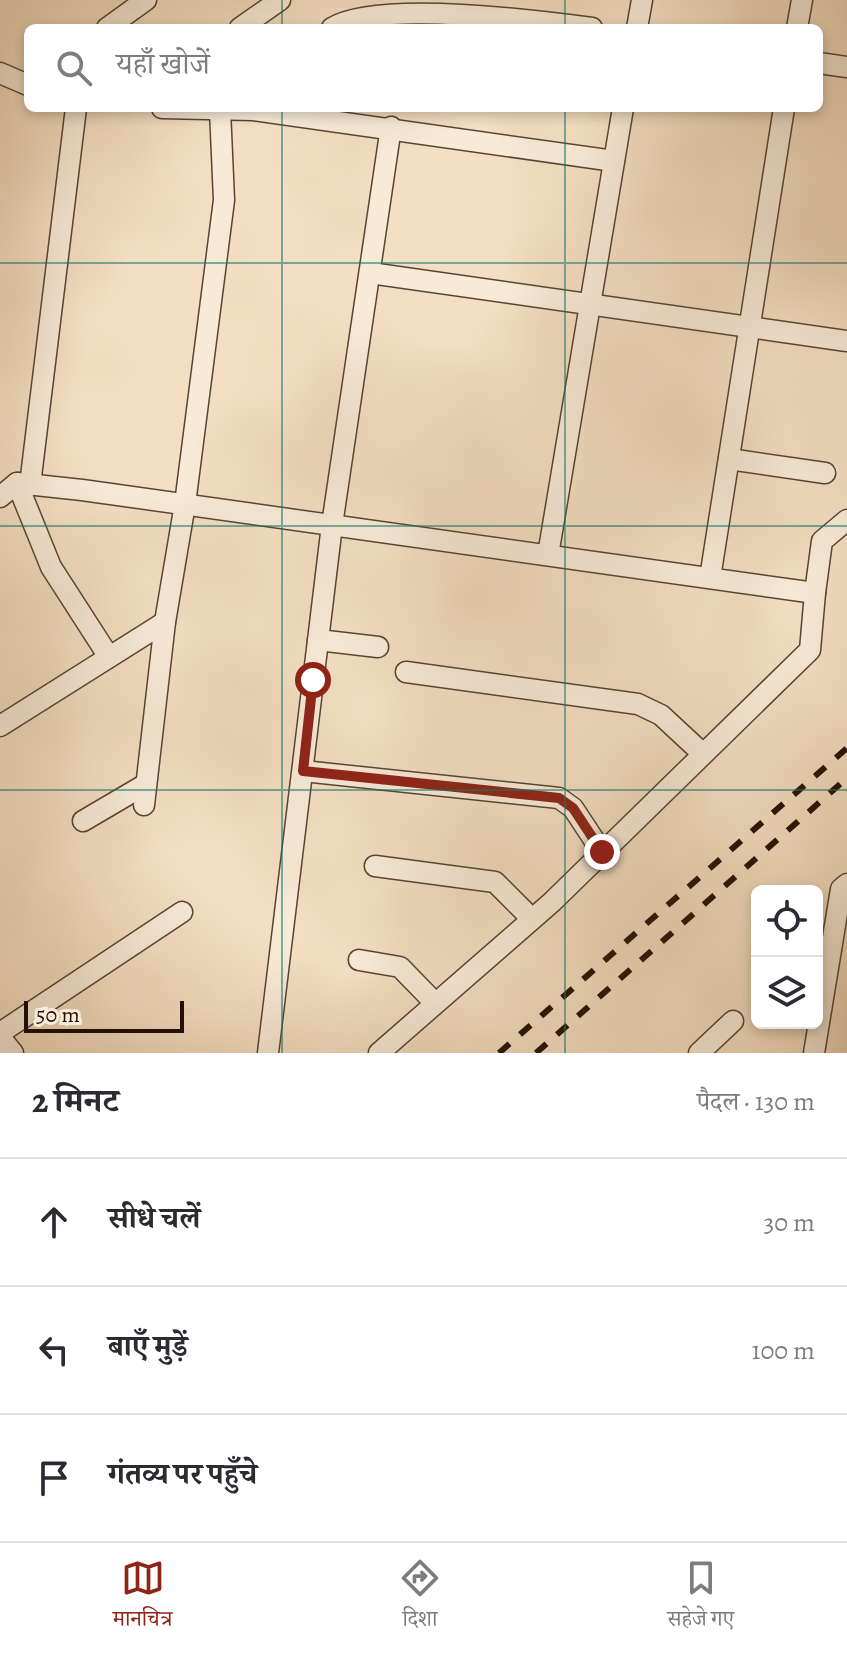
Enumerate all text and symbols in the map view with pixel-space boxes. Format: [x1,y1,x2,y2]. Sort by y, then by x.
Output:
search box [24,24,823,112]
text: यहाँ खोजें [116,44,210,84]
icon: search [52,46,96,90]
route start [295,662,331,698]
route end [584,834,620,870]
map controls [751,885,823,1029]
button: locate [751,885,823,957]
button: layers [751,957,823,1029]
scale bar [24,997,184,1033]
text: 50 m [36,1000,80,1030]
text: 2 मिनट [32,1077,119,1124]
text: पैदल · 130 m [697,1084,815,1119]
text: सीधे चलें [108,1198,200,1238]
icon: ahead [32,1200,76,1244]
text: 30 m [764,1205,815,1240]
text: बाएँ मुड़ें [108,1326,188,1366]
icon: left [32,1328,76,1372]
text: 100 m [752,1333,815,1368]
text: गंतव्य पर पहुँचे [108,1454,257,1494]
icon: arrive [32,1456,76,1500]
tab: मानचित्र [113,1556,172,1640]
tab: दिशा [398,1556,442,1640]
tab: सहेजे गए [667,1556,734,1640]

